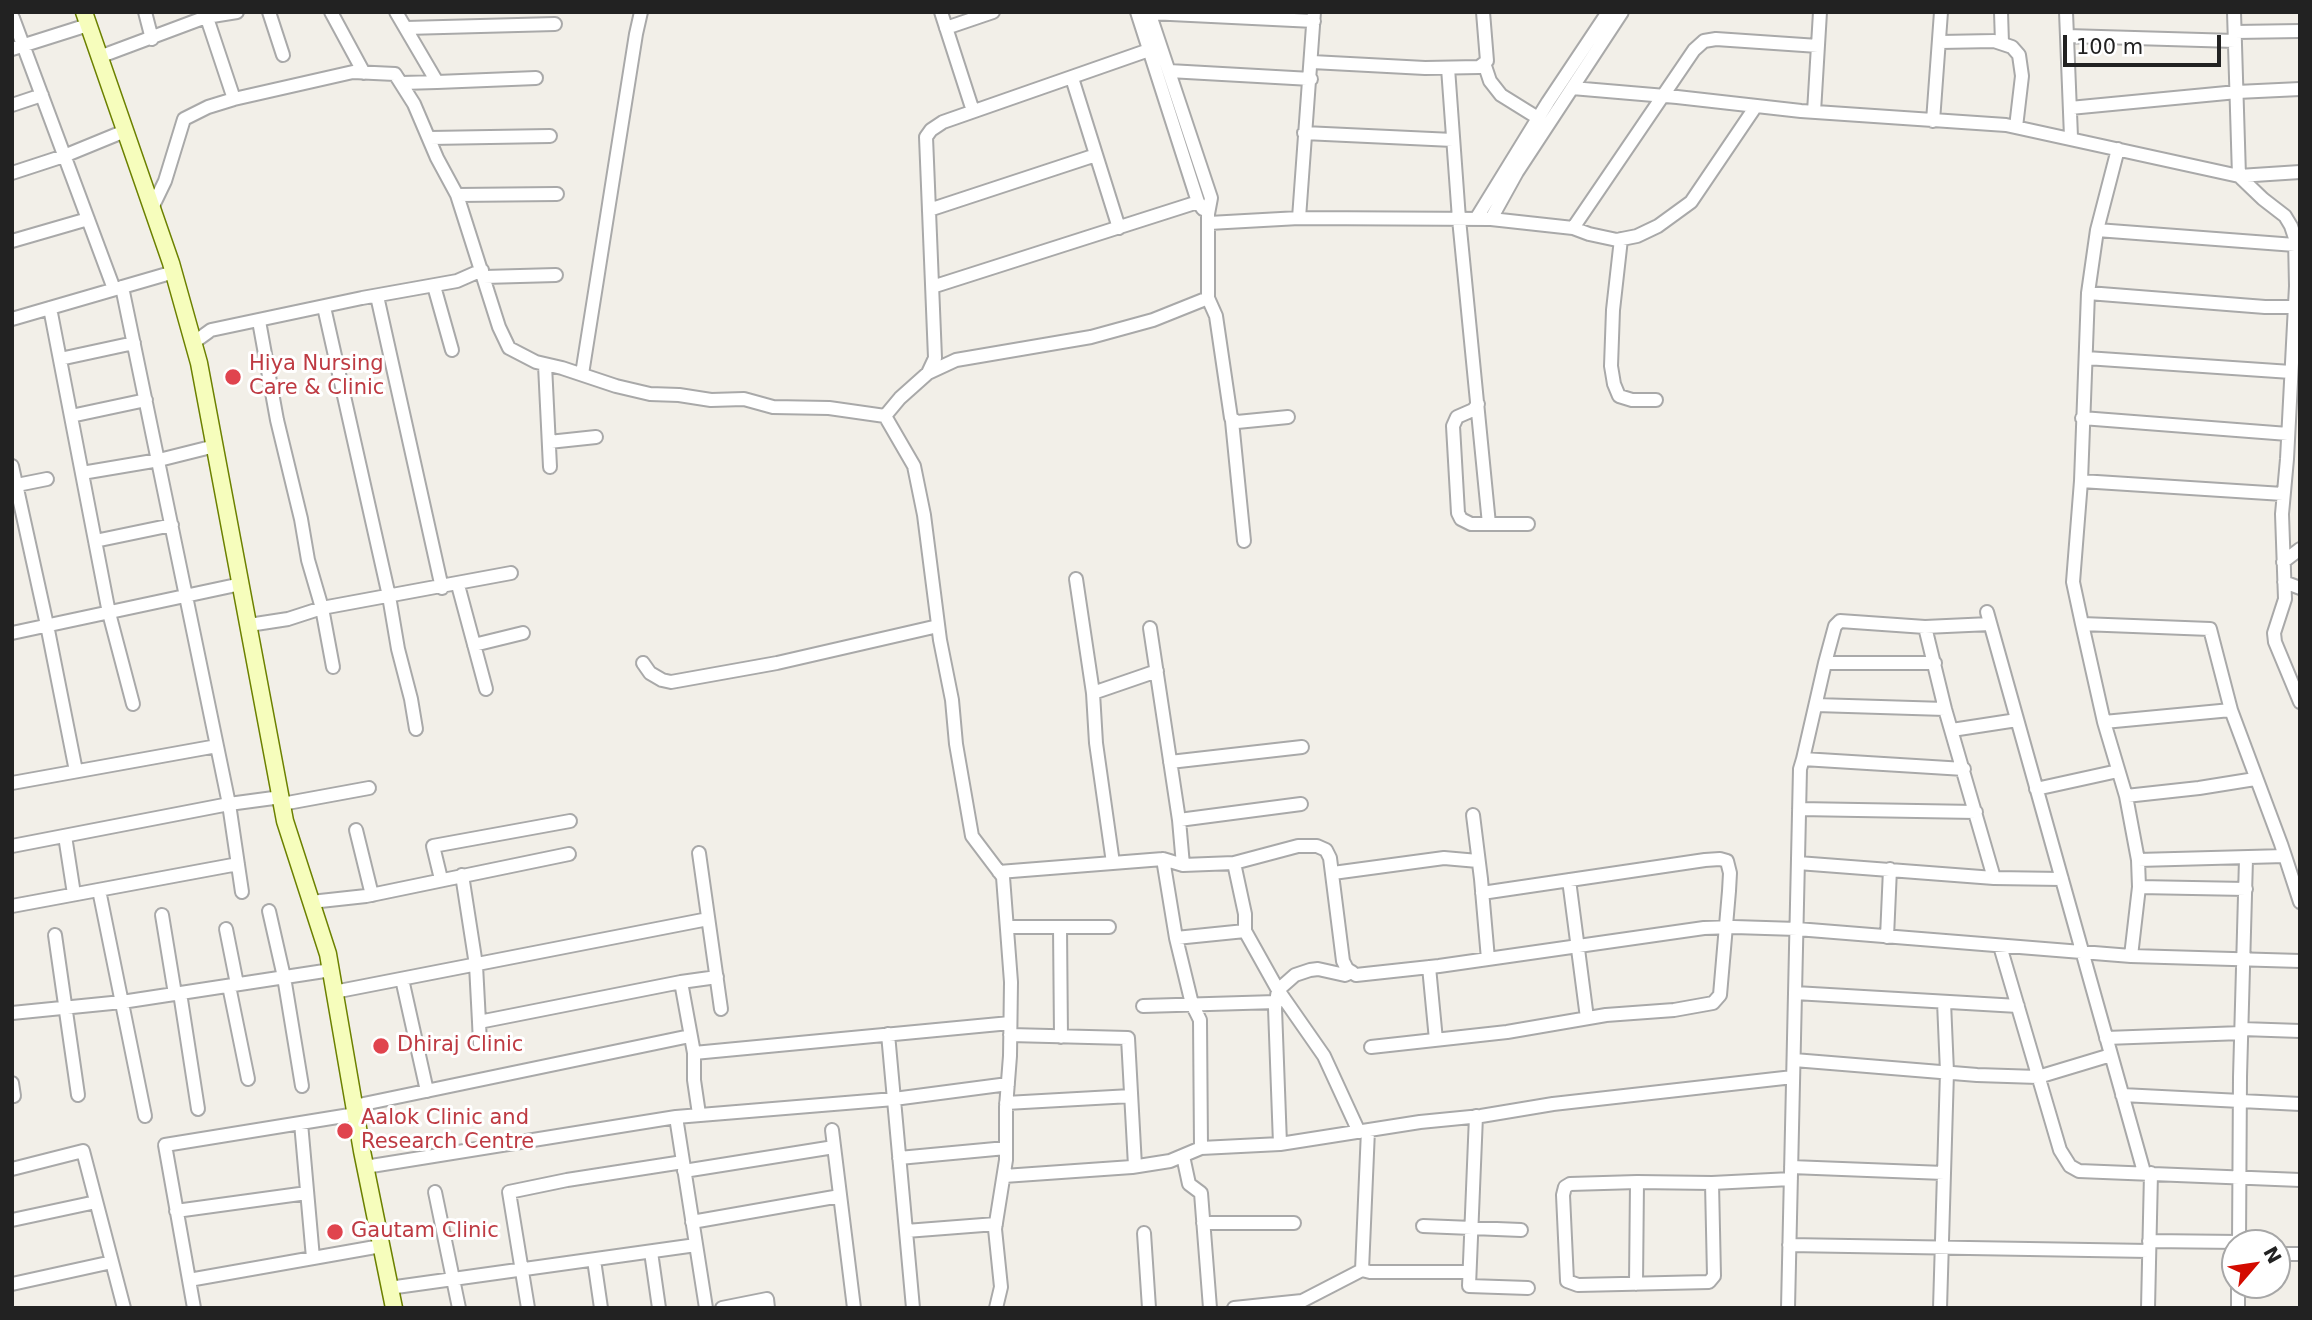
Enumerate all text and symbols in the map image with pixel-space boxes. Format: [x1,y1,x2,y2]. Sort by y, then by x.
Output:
scale bar [2067,21,2224,65]
text: 100 m [2076,35,2143,59]
place label: Hiya Nursing Care & Clinic [249,352,384,402]
marker: Hiya Nursing Care & Clinic [223,367,243,387]
place label: Dhiraj Clinic [397,1033,523,1059]
marker: Dhiraj Clinic [371,1036,391,1056]
place label: Aalok Clinic and Research Centre [361,1106,534,1156]
marker: Aalok Clinic and Research Centre [335,1121,355,1141]
place label: Gautam Clinic [351,1219,499,1245]
marker: Gautam Clinic [325,1222,345,1242]
north arrow [2221,1229,2291,1299]
text: N [2259,1242,2286,1267]

